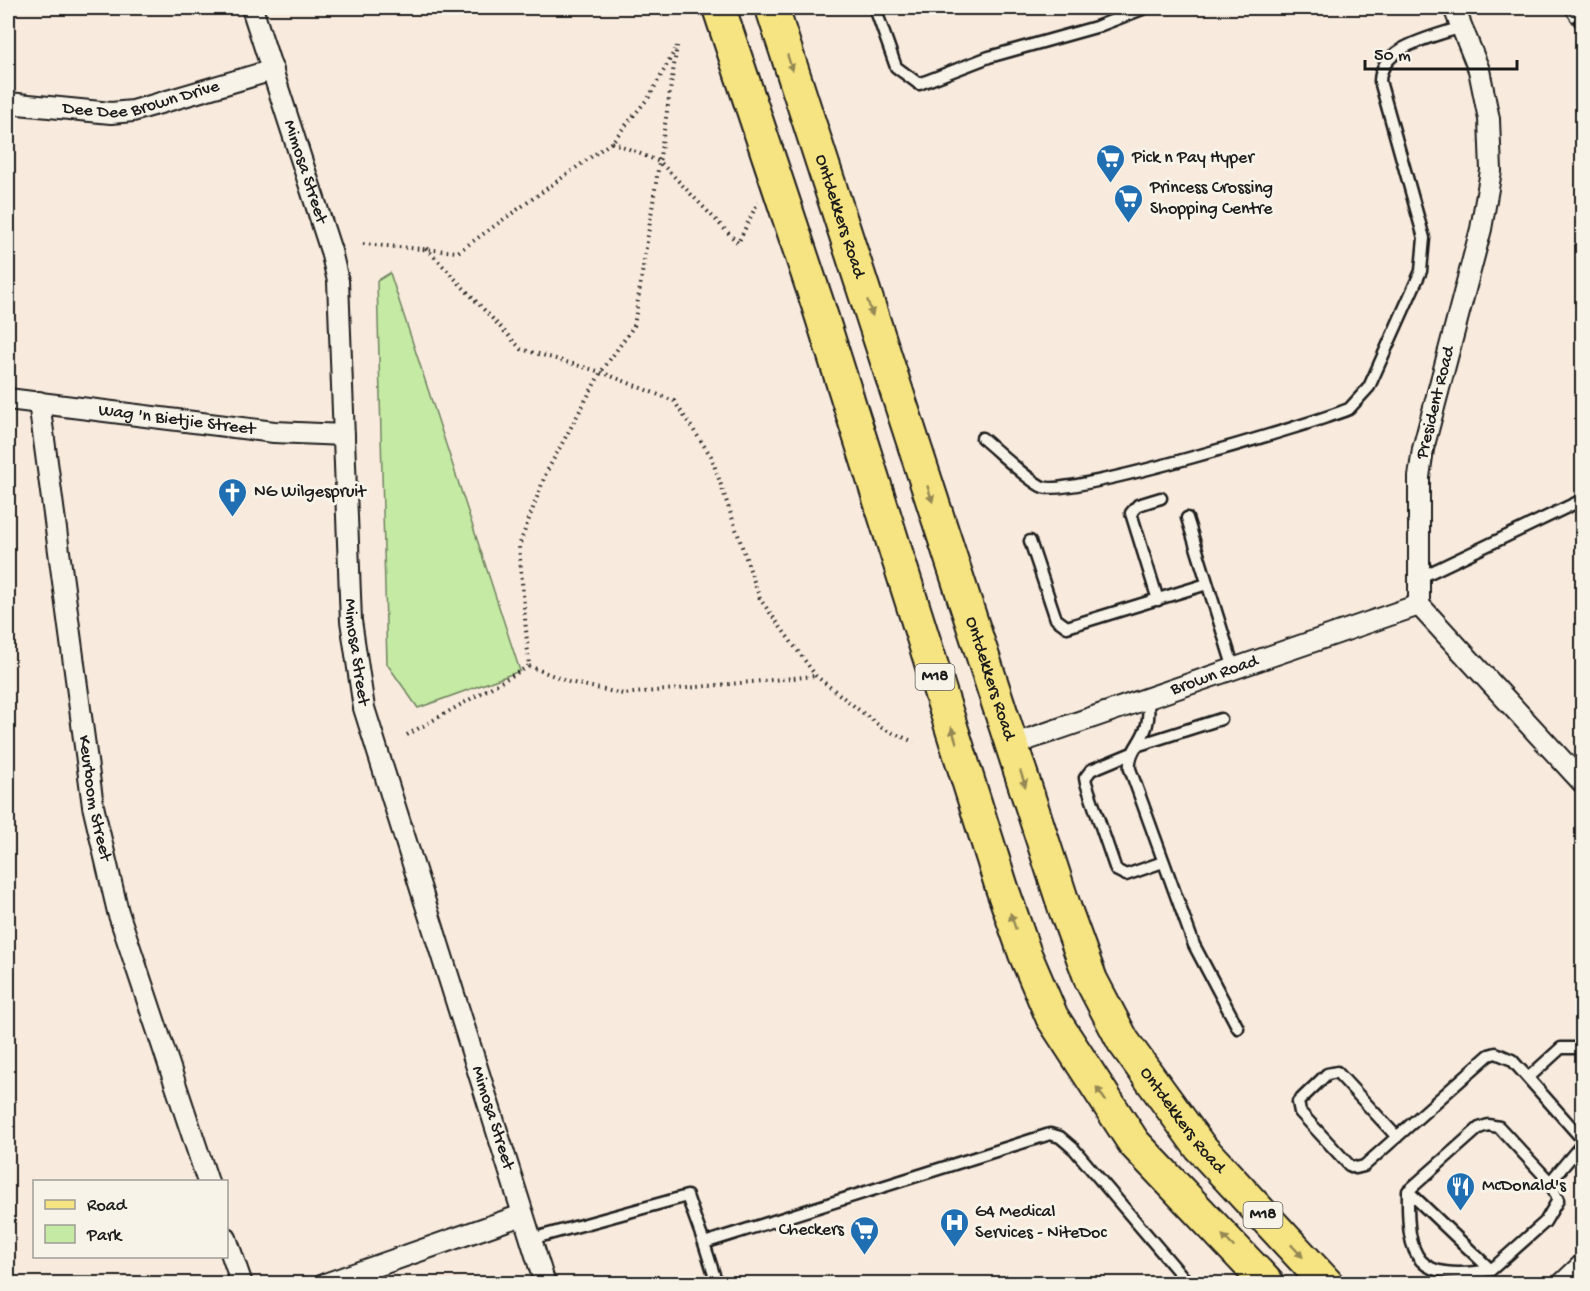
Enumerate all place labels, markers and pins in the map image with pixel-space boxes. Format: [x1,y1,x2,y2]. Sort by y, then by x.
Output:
supermarket icon: Pick n Pay Hyper [1095,142,1127,184]
place label: Pick n Pay Hyper [1131,148,1255,169]
place label: Princess Crossing Shopping Centre [1149,178,1273,220]
supermarket icon: Princess Crossing Shopping Centre [1113,182,1145,224]
church icon: NG Wilgespruit [217,476,249,518]
place label: NG Wilgespruit [254,482,367,503]
restaurant icon: McDonald's [1445,1170,1477,1212]
place label: McDonald's [1482,1176,1567,1197]
place label: G4 Medical Services - NiteDoc [975,1202,1107,1244]
hospital icon: G4 Medical Services - NiteDoc [938,1206,970,1248]
supermarket icon: Checkers [849,1214,881,1256]
place label: Checkers [779,1220,845,1241]

